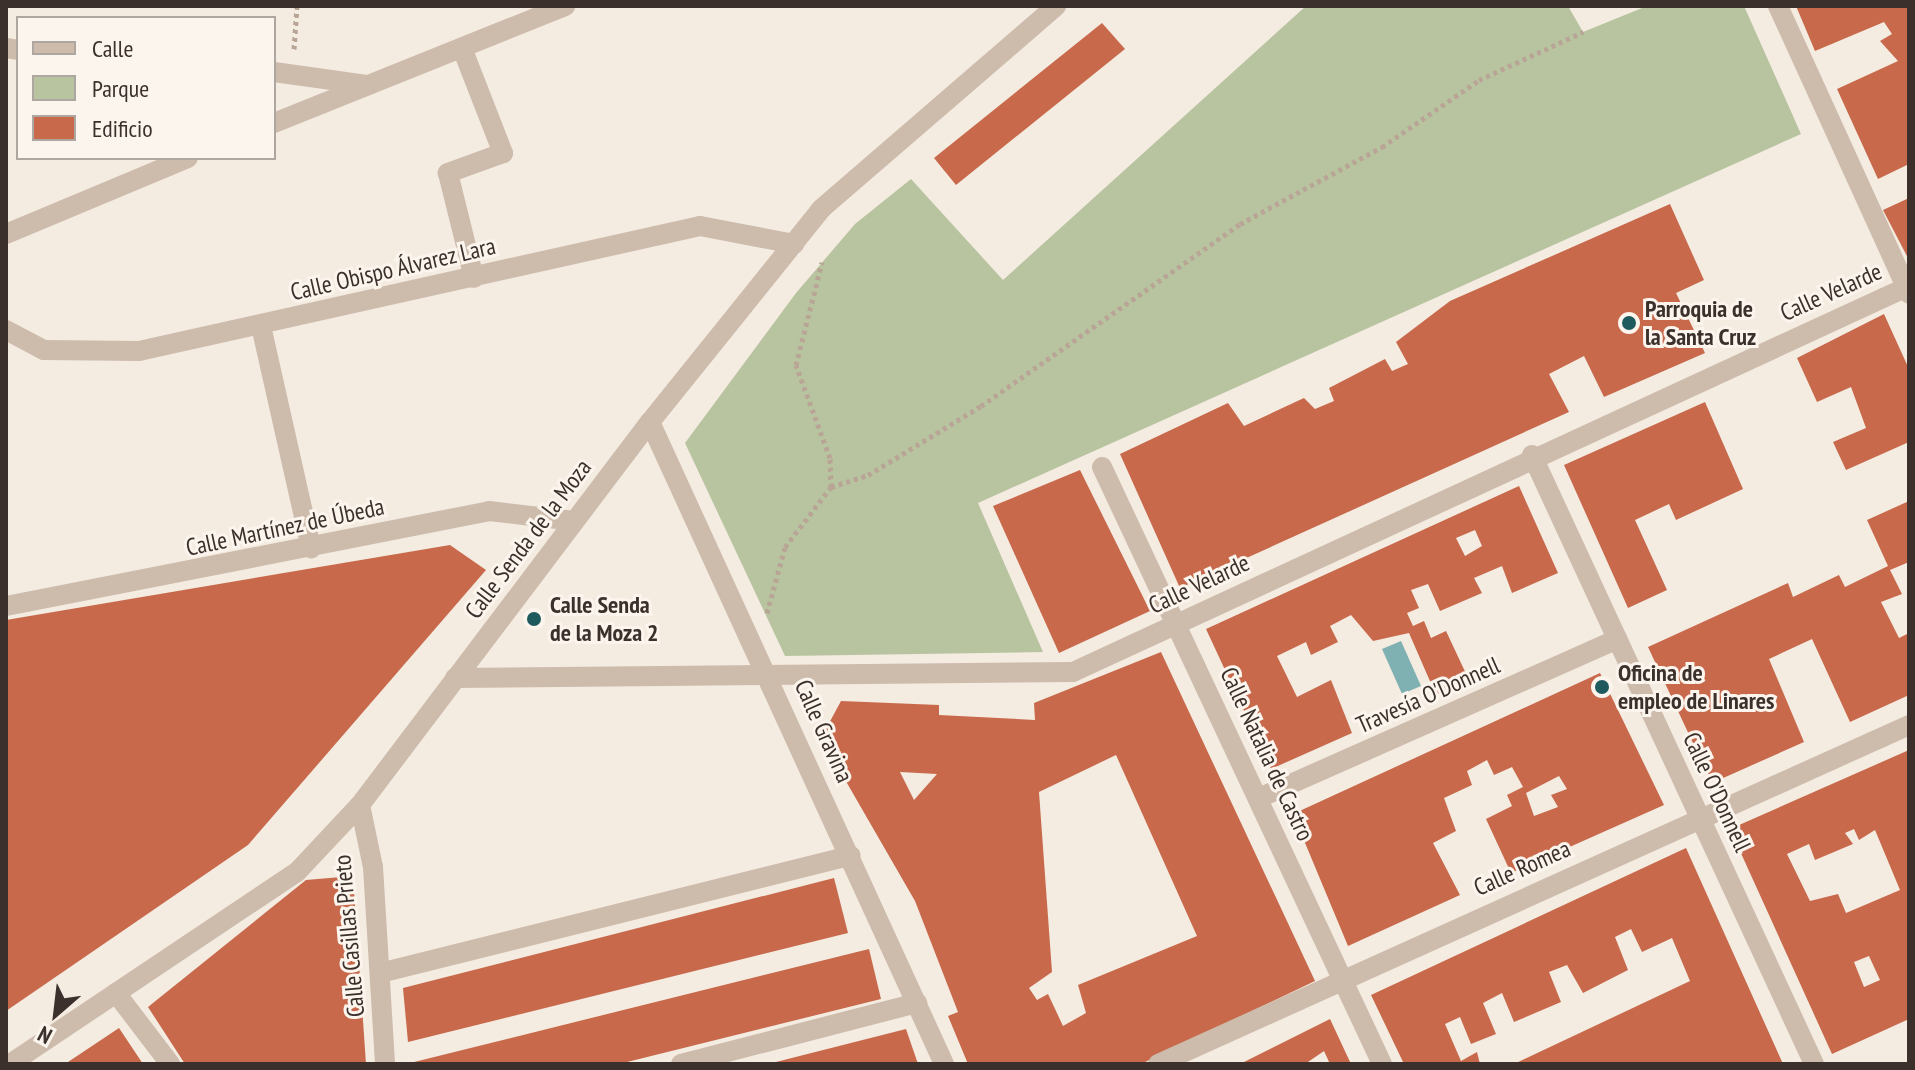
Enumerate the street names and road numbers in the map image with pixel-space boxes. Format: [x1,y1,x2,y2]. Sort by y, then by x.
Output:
street label: Calle Obispo Álvarez Lara [287,231,499,307]
street label: Calle Velarde [1776,257,1886,327]
street label: Calle Senda de la Moza [459,454,597,624]
street label: Calle Martínez de Úbeda [183,492,387,562]
street label: Calle Velarde [1144,548,1254,620]
street label: Travesía O'Donnell [1352,651,1504,739]
street label: Calle Natalia de Castro [1214,663,1320,845]
street label: Calle Gravina [789,675,859,787]
street label: Calle O'Donnell [1677,728,1757,856]
street label: Calle Romea [1469,834,1575,902]
street label: Calle Casillas Prieto [328,854,370,1018]

